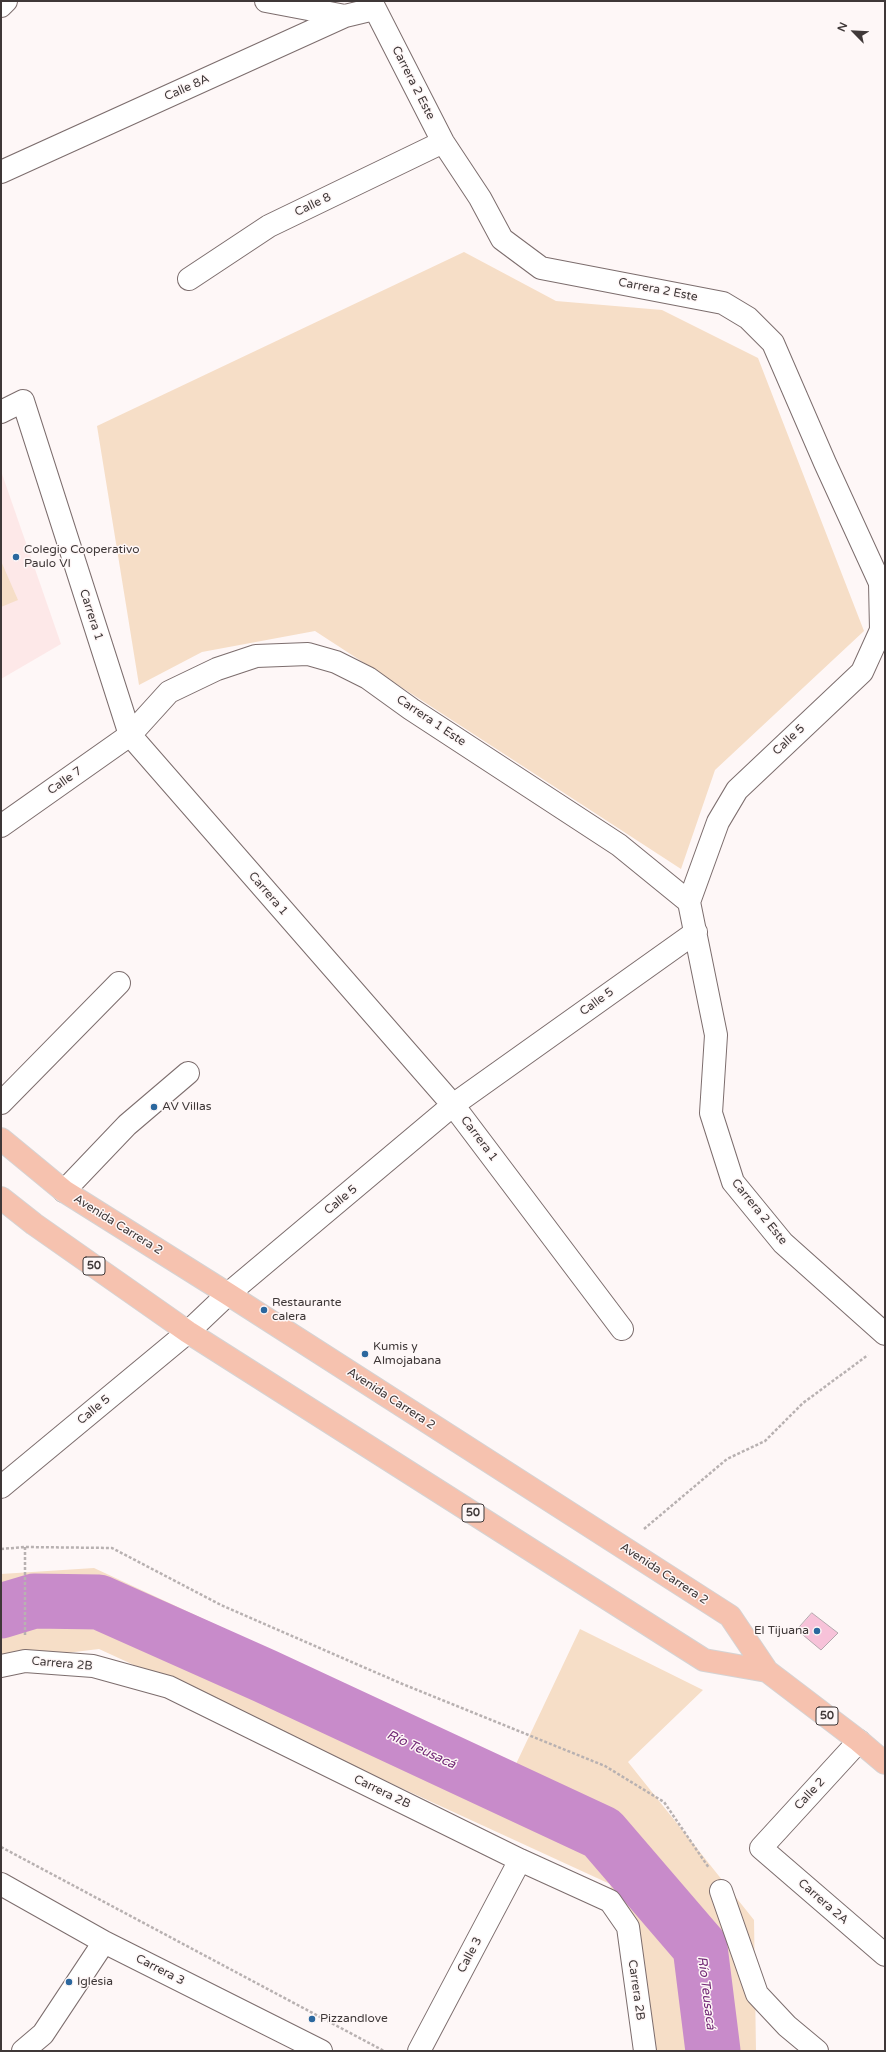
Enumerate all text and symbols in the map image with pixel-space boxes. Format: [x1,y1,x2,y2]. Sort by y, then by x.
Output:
north arrow [834,12,874,52]
text: N [835,20,850,34]
street label: Carrera 2 Este [388,44,438,122]
street label: Calle 8A [162,72,212,104]
street label: Calle 8 [293,190,333,220]
street label: Carrera 2 Este [617,275,699,305]
place label: Colegio Cooperativo Paulo VI [24,543,140,571]
marker: Colegio Cooperativo Paulo VI [11,552,21,562]
street label: Carrera 1 [76,588,106,642]
street label: Carrera 1 Este [394,692,468,750]
street label: Calle 5 [770,722,808,758]
street label: Calle 7 [45,764,85,798]
street label: Carrera 1 [245,869,291,919]
street label: Calle 5 [577,985,617,1019]
place label: AV Villas [162,1100,212,1114]
marker: AV Villas [149,1102,159,1112]
street label: Carrera 1 [457,1114,501,1164]
street label: Carrera 2 Este [728,1176,790,1248]
street label: Calle 5 [322,1182,360,1218]
street label: Avenida Carrera 2 [71,1192,165,1258]
road number: 50 [83,1257,105,1275]
place label: Restaurante calera [272,1296,341,1324]
marker: Restaurante calera [259,1305,269,1315]
place label: Kumis y Almojabana [373,1340,441,1368]
marker: Kumis y Almojabana [360,1349,370,1359]
street label: Avenida Carrera 2 [344,1365,438,1433]
street label: Calle 5 [75,1392,113,1428]
road number: 50 [462,1504,484,1522]
street label: Avenida Carrera 2 [617,1540,711,1608]
place label: El Tijuana [754,1624,809,1638]
marker: El Tijuana [812,1626,822,1636]
street label: Carrera 2B [31,1654,93,1674]
road number: 50 [816,1707,838,1725]
water label: Río Teusacá [384,1727,458,1773]
street label: Carrera 2B [351,1772,413,1812]
street label: Calle 2 [792,1775,828,1813]
street label: Carrera 2A [795,1876,851,1928]
street label: Calle 3 [455,1935,485,1975]
street label: Carrera 3 [133,1952,187,1988]
water label: Río Teusacá [694,1955,718,2031]
street label: Carrera 2B [625,1959,647,2021]
place label: Iglesia [77,1975,113,1989]
marker: Iglesia [64,1977,74,1987]
place label: Pizzandlove [320,2012,388,2026]
marker: Pizzandlove [307,2014,317,2024]

